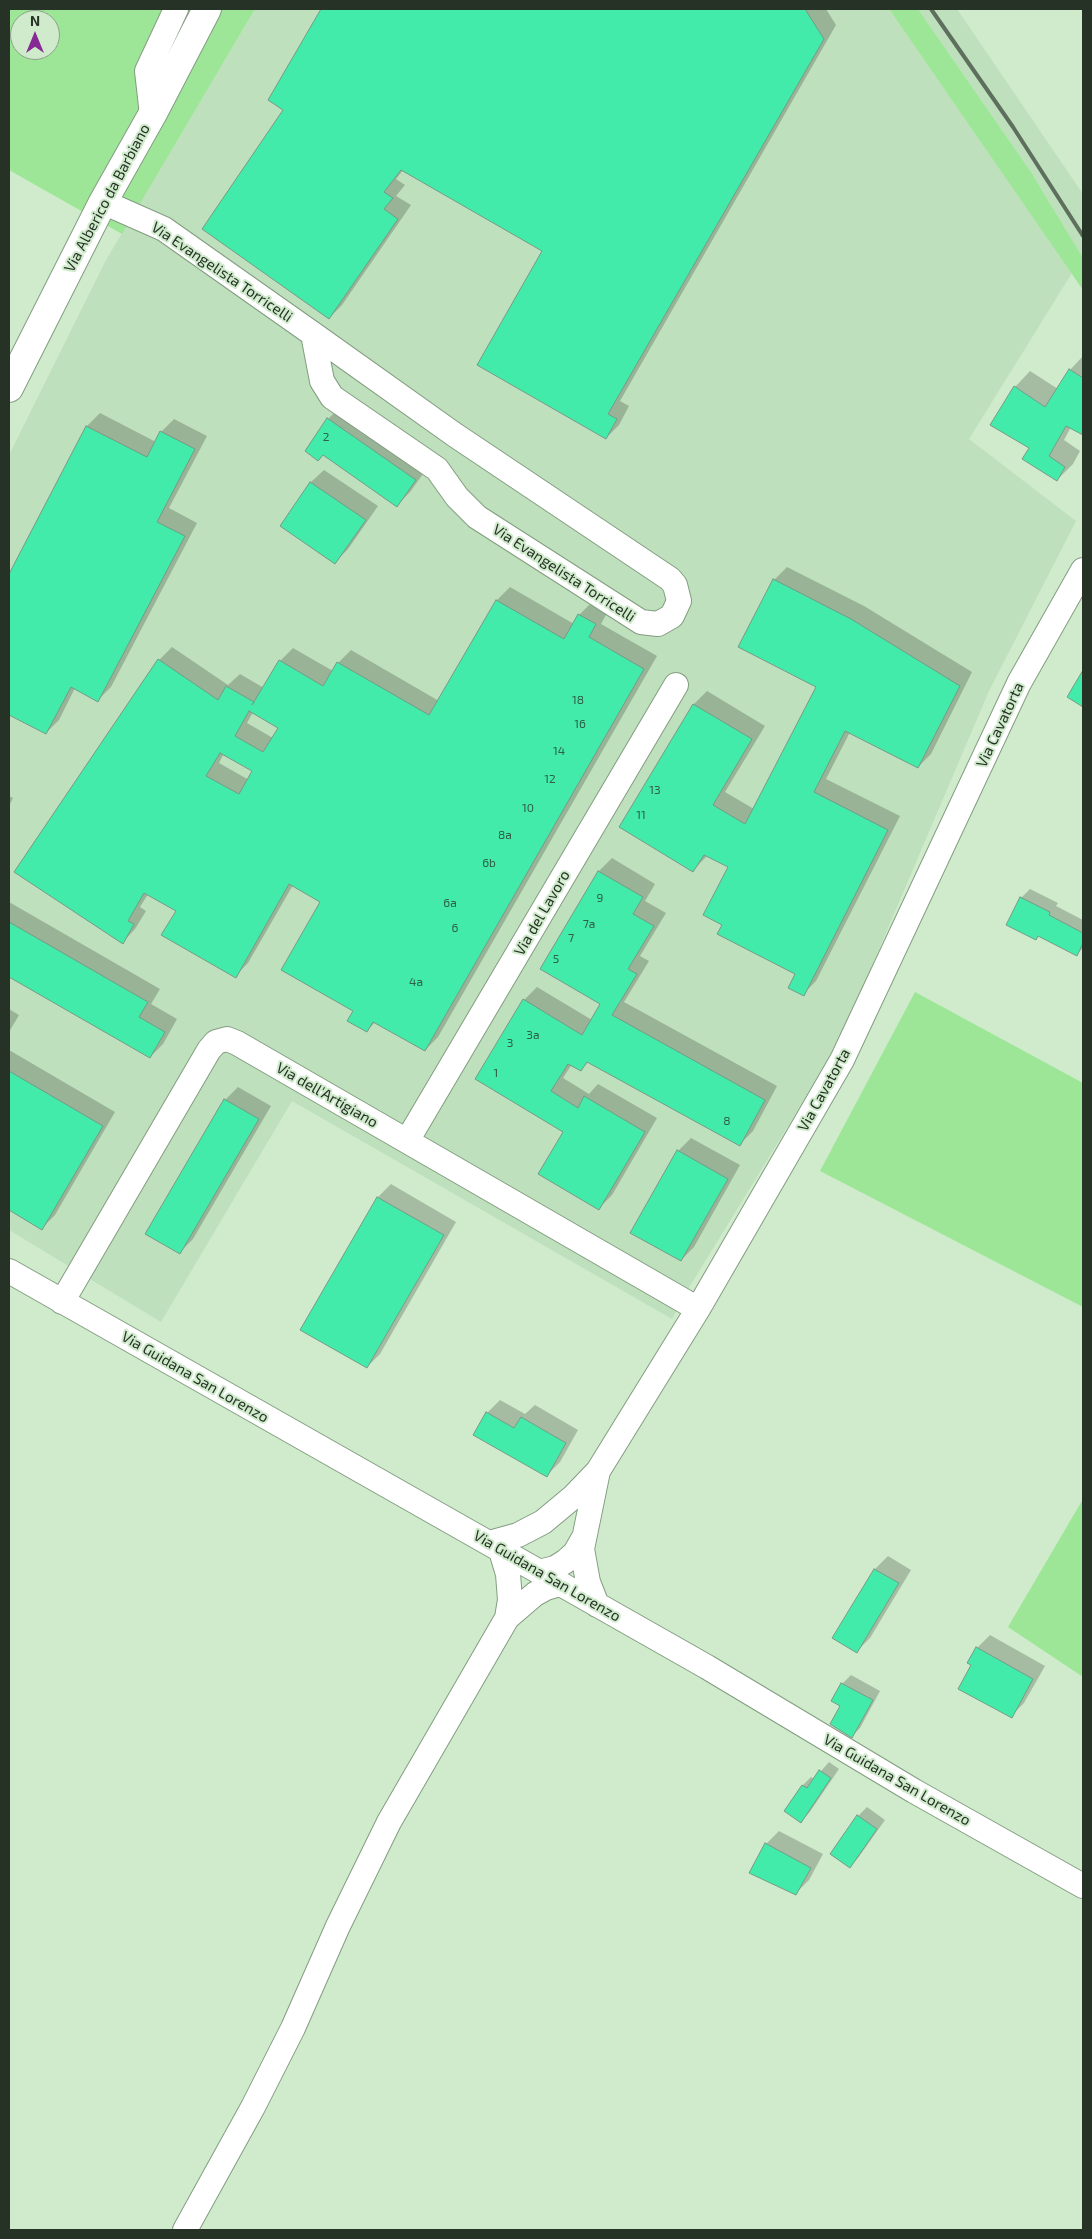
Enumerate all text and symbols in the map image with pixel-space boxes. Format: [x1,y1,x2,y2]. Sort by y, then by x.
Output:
north arrow [10,10,60,60]
text: N [30,12,40,29]
street label: Via Alberico da Barbiano [60,121,154,275]
street label: Via Evangelista Torricelli [148,218,296,326]
house number: 2 [323,430,329,444]
street label: Via Evangelista Torricelli [489,520,639,626]
street label: Via Cavatorta [973,680,1027,770]
house number: 18 [572,693,584,707]
house number: 16 [574,717,586,731]
house number: 14 [553,744,565,758]
house number: 12 [544,772,556,786]
house number: 13 [649,783,661,797]
house number: 10 [522,801,534,815]
house number: 11 [636,808,646,822]
house number: 8a [498,828,512,842]
house number: 6b [482,856,496,870]
street label: Via del Lavoro [510,867,574,959]
house number: 9 [597,891,603,905]
house number: 6a [443,896,457,910]
house number: 7a [583,917,595,931]
house number: 6 [452,921,458,935]
house number: 7 [568,931,574,945]
house number: 5 [553,952,559,966]
house number: 4a [409,975,423,989]
house number: 3a [526,1028,540,1042]
house number: 3 [507,1036,513,1050]
street label: Via Cavatorta [794,1046,854,1134]
street label: Via dell'Artigiano [273,1059,381,1131]
house number: 1 [494,1066,498,1080]
house number: 8 [723,1114,731,1128]
street label: Via Guidana San Lorenzo [118,1327,272,1427]
street label: Via Guidana San Lorenzo [470,1526,624,1626]
street label: Via Guidana San Lorenzo [820,1730,974,1830]

